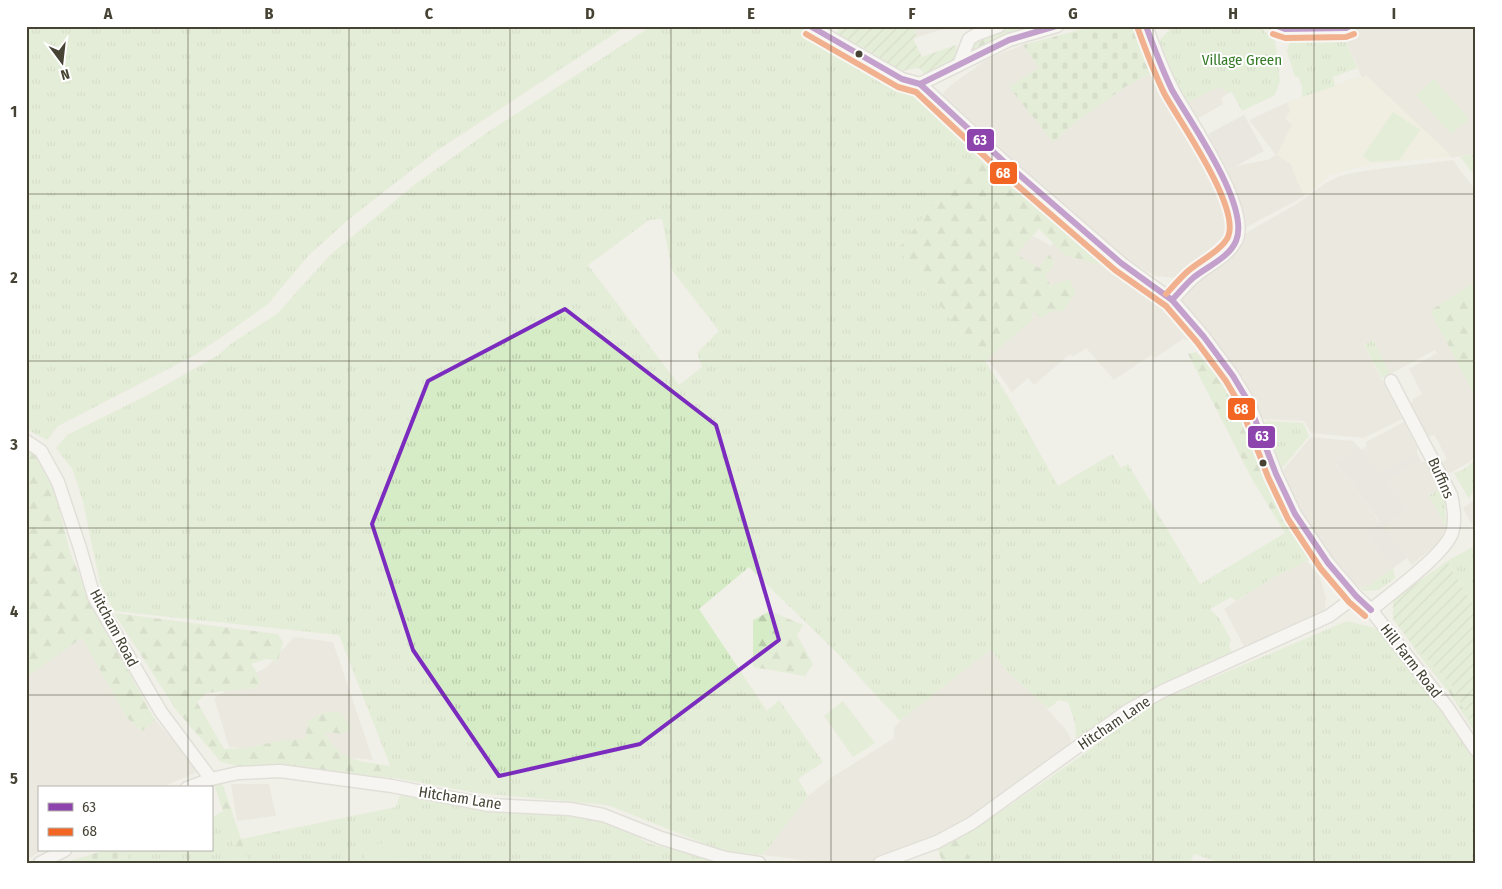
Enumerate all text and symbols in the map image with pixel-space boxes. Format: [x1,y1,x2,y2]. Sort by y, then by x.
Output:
text: A [103,4,113,23]
text: B [265,4,274,23]
text: C [425,4,434,23]
text: D [585,4,595,23]
text: E [747,4,755,23]
text: F [908,4,916,23]
text: G [1068,4,1078,23]
text: H [1228,4,1238,23]
text: I [1392,4,1396,23]
north arrow [38,38,88,88]
unlabelled marker [854,49,864,59]
park label: Village Green [1202,51,1282,69]
text: N [59,65,71,83]
text: 1 [11,102,17,121]
line badge: 63 [966,128,995,152]
text: 63 [973,132,987,149]
line badge: 68 [989,161,1018,185]
text: 68 [996,165,1011,182]
text: 2 [9,268,18,287]
line badge: 68 [1227,397,1256,421]
text: 68 [1234,401,1249,418]
line badge: 63 [1247,425,1276,449]
text: 63 [1255,428,1269,445]
text: 3 [9,435,18,454]
street label: Buffins [1424,455,1458,501]
unlabelled marker [1258,458,1268,468]
street label: Hitcham Road [86,586,142,670]
text: 4 [10,602,18,621]
street label: Hill Farm Road [1377,620,1445,702]
street label: Hitcham Lane [1074,692,1154,754]
text: 5 [10,769,18,788]
street label: Hitcham Lane [417,783,503,813]
legend [38,786,212,852]
text: 63 [82,798,96,816]
text: 68 [82,822,97,840]

